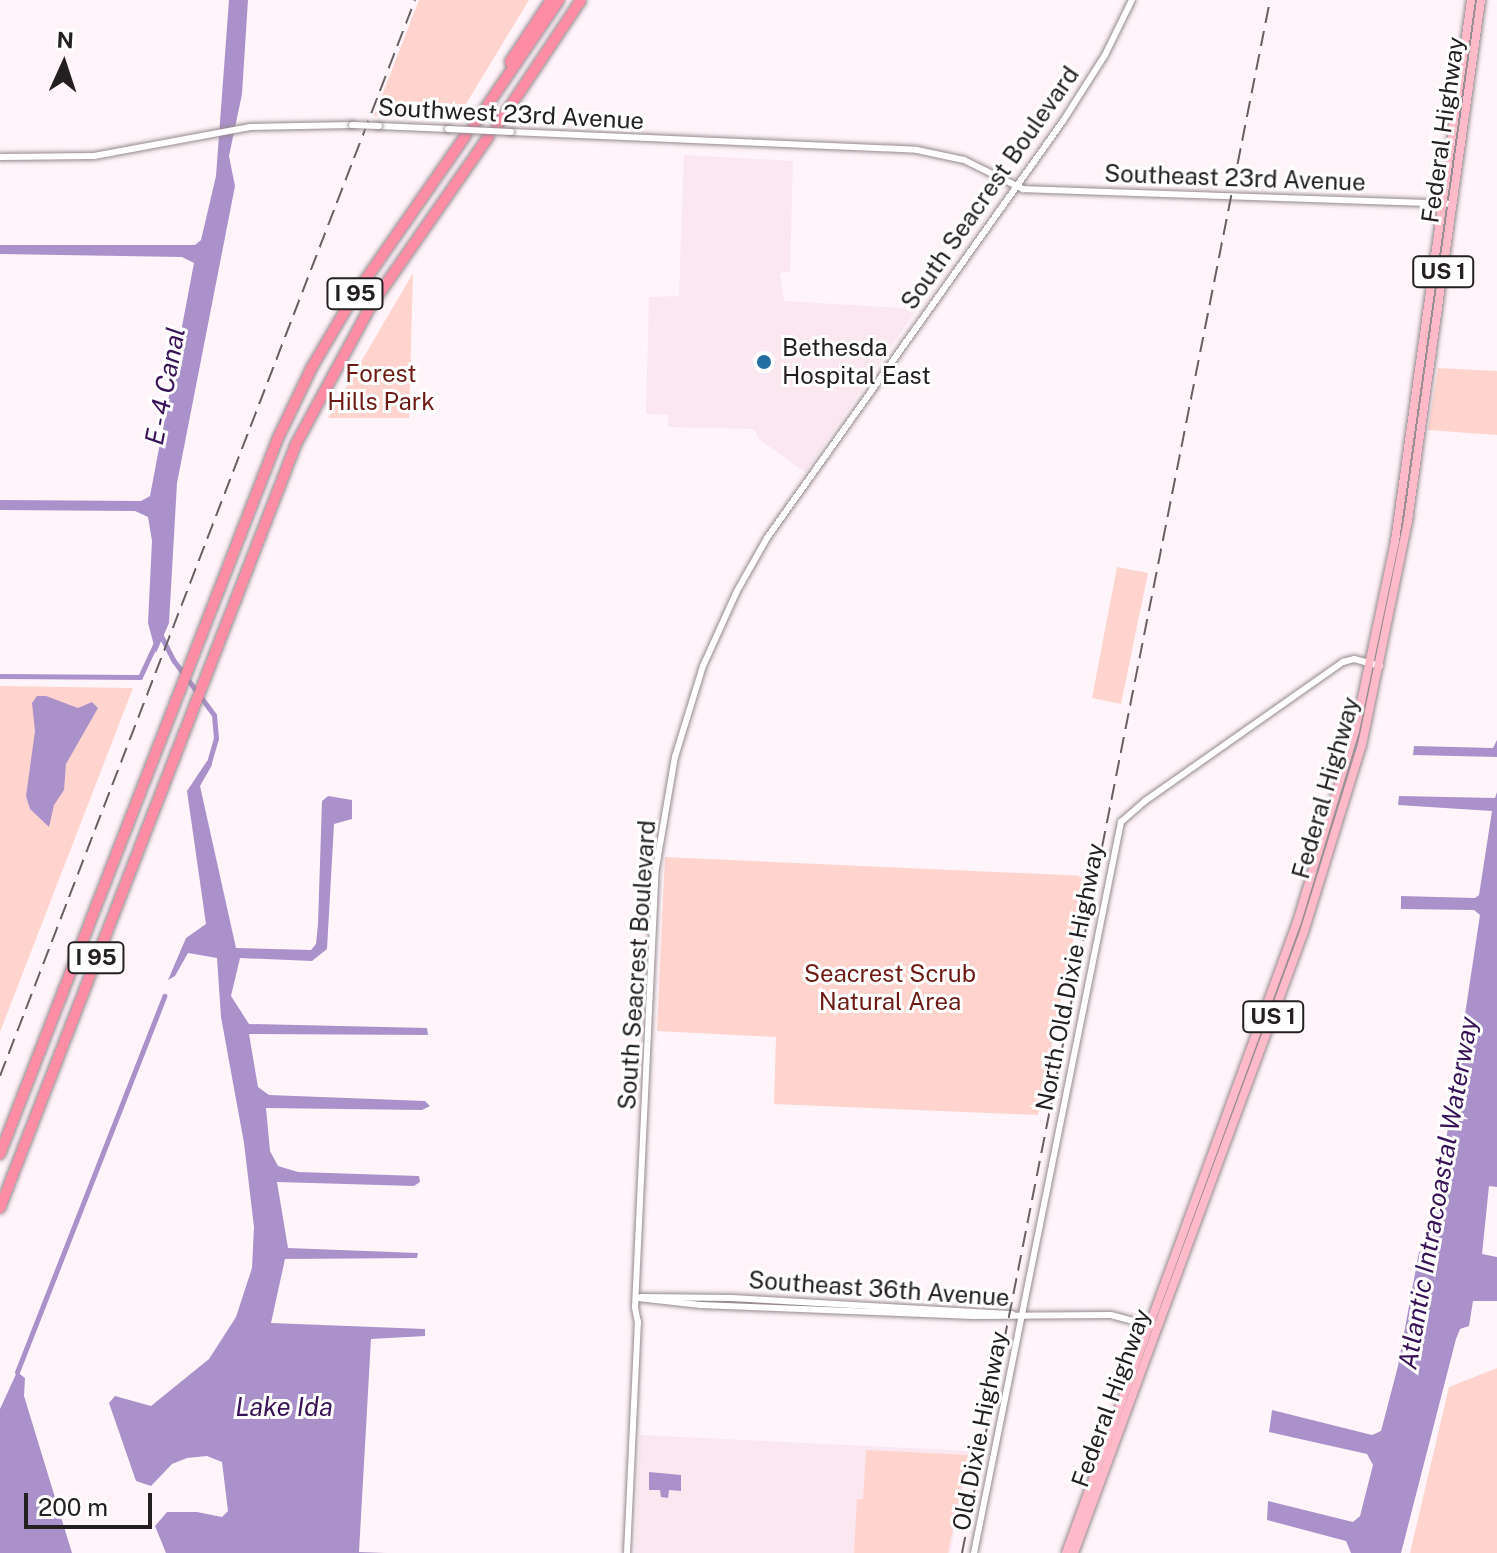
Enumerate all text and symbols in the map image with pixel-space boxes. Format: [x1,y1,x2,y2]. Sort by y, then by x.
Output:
north arrow [24,24,104,104]
text: N [56,27,75,53]
street label: Federal Highway [1416,35,1470,225]
street label: South Seacrest Boulevard [895,61,1085,315]
street label: Southwest 23rd Avenue [377,93,645,135]
street label: Southeast 23rd Avenue [1104,159,1366,197]
road number: US 1 [1411,254,1475,290]
road number: I 95 [325,276,385,312]
water label: E - 4 Canal [138,321,192,451]
place label: Bethesda Hospital East [782,334,931,390]
marker: Bethesda Hospital East [753,351,775,373]
park label: Forest Hills Park [327,360,435,416]
street label: Federal Highway [1286,694,1366,882]
street label: South Seacrest Boulevard [613,819,661,1111]
street label: North Old Dixie Highway [1030,841,1110,1113]
road number: I 95 [66,940,126,976]
park label: Seacrest Scrub Natural Area [804,960,976,1016]
road number: US 1 [1241,999,1305,1035]
water label: Atlantic Intracoastal Waterway [1392,1014,1484,1372]
street label: Southeast 36th Avenue [747,1266,1011,1312]
street label: Federal Highway [1065,1305,1157,1491]
street label: Old Dixie Highway [947,1329,1013,1533]
water label: Lake Ida [235,1391,333,1423]
scale bar [28,1477,156,1527]
text: 200 m [38,1493,108,1521]

